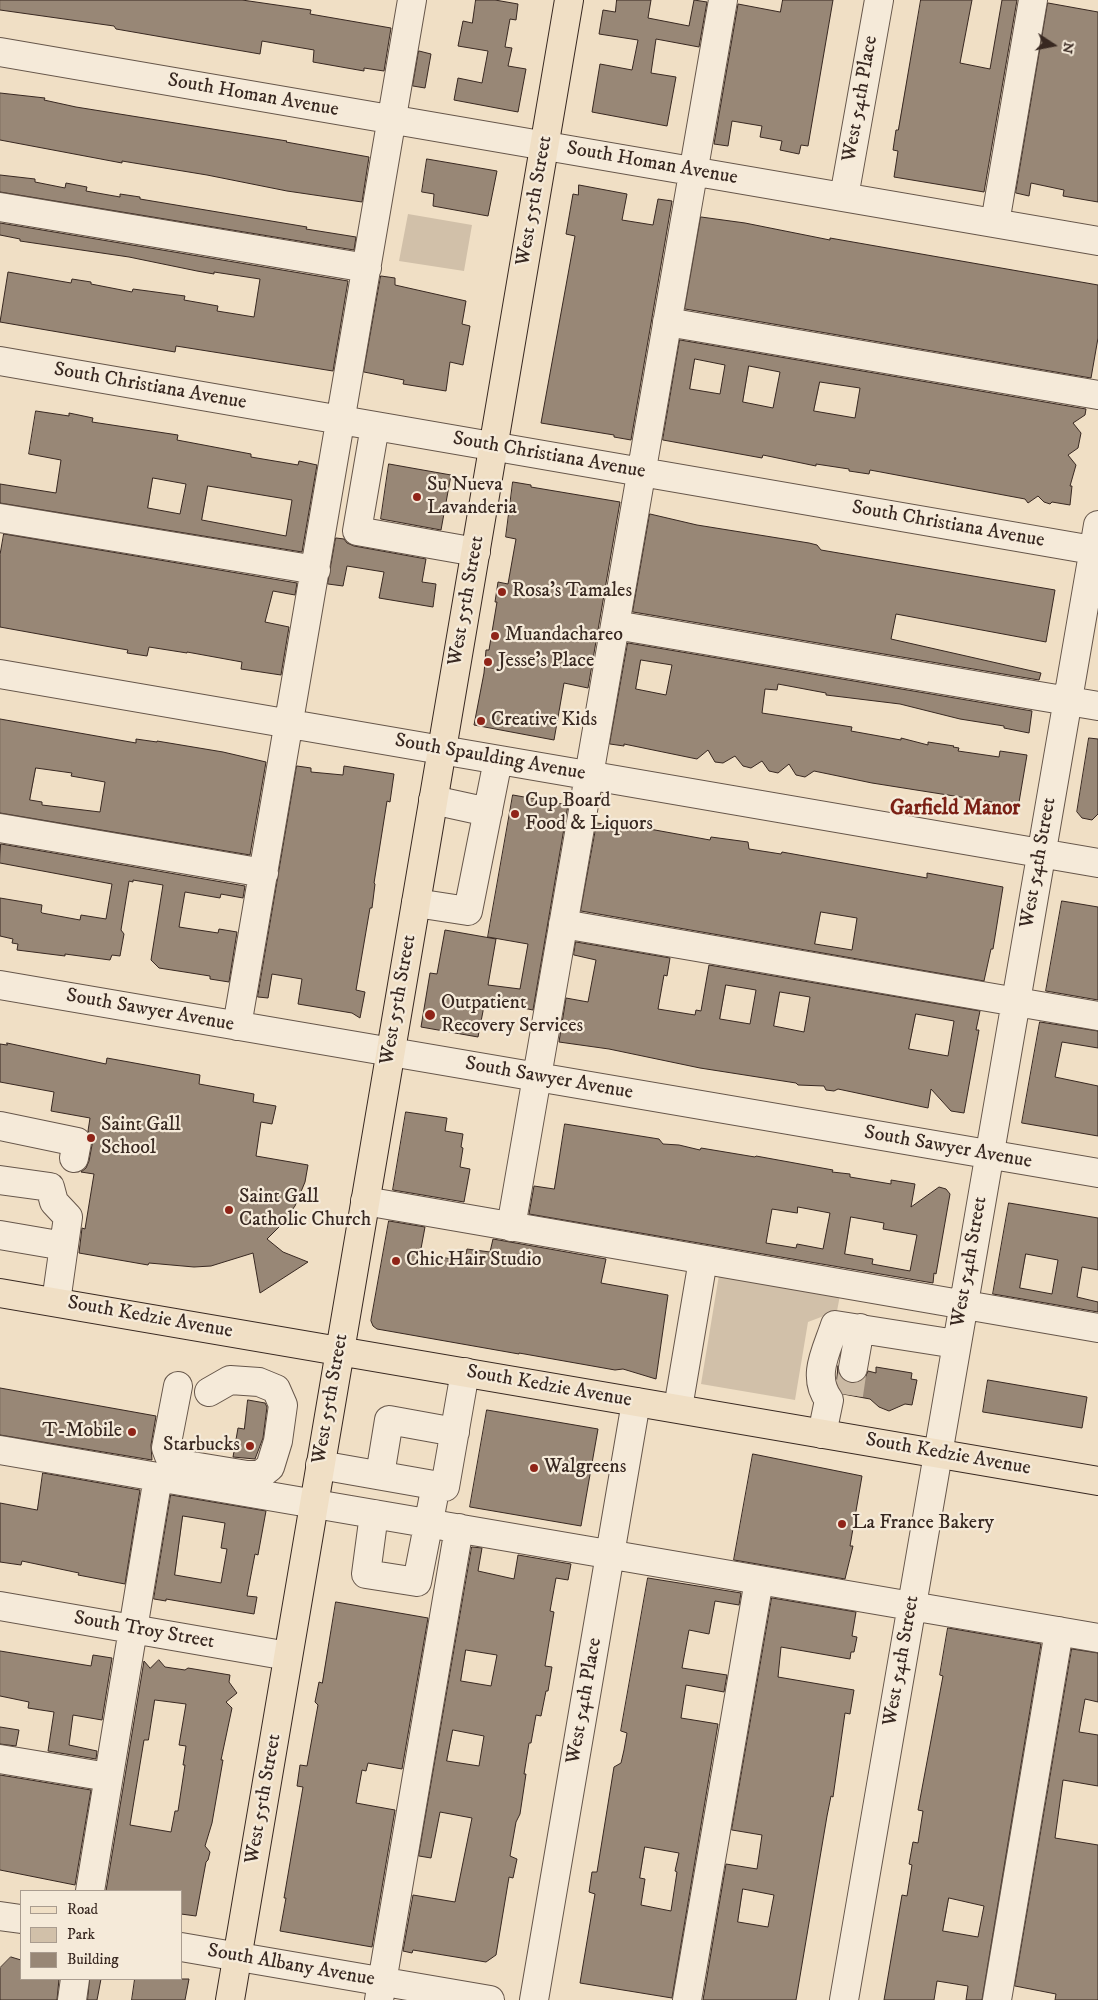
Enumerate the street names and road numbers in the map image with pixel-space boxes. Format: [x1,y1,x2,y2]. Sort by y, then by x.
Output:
street label: West 54th Place [838,34,884,164]
street label: South Homan Avenue [166,69,340,123]
street label: West 55th Street [512,134,558,268]
street label: South Homan Avenue [565,137,739,191]
street label: South Christiana Avenue [52,358,248,416]
street label: South Christiana Avenue [451,427,647,485]
street label: South Christiana Avenue [850,496,1046,554]
street label: West 55th Street [444,534,490,668]
street label: South Spaulding Avenue [393,729,587,787]
street label: West 54th Street [1016,796,1062,930]
street label: West 55th Street [376,933,422,1067]
street label: South Sawyer Avenue [64,984,236,1038]
street label: South Sawyer Avenue [463,1052,635,1106]
street label: South Sawyer Avenue [862,1121,1034,1175]
street label: West 54th Street [947,1195,993,1329]
street label: South Kedzie Avenue [66,1292,234,1344]
street label: West 55th Street [308,1332,354,1466]
street label: South Kedzie Avenue [465,1361,633,1413]
street label: South Kedzie Avenue [864,1429,1032,1481]
street label: West 54th Street [879,1594,925,1728]
street label: South Troy Street [72,1607,216,1655]
street label: West 54th Place [562,1636,608,1766]
street label: West 55th Street [241,1732,287,1866]
street label: South Albany Avenue [205,1939,377,1993]

